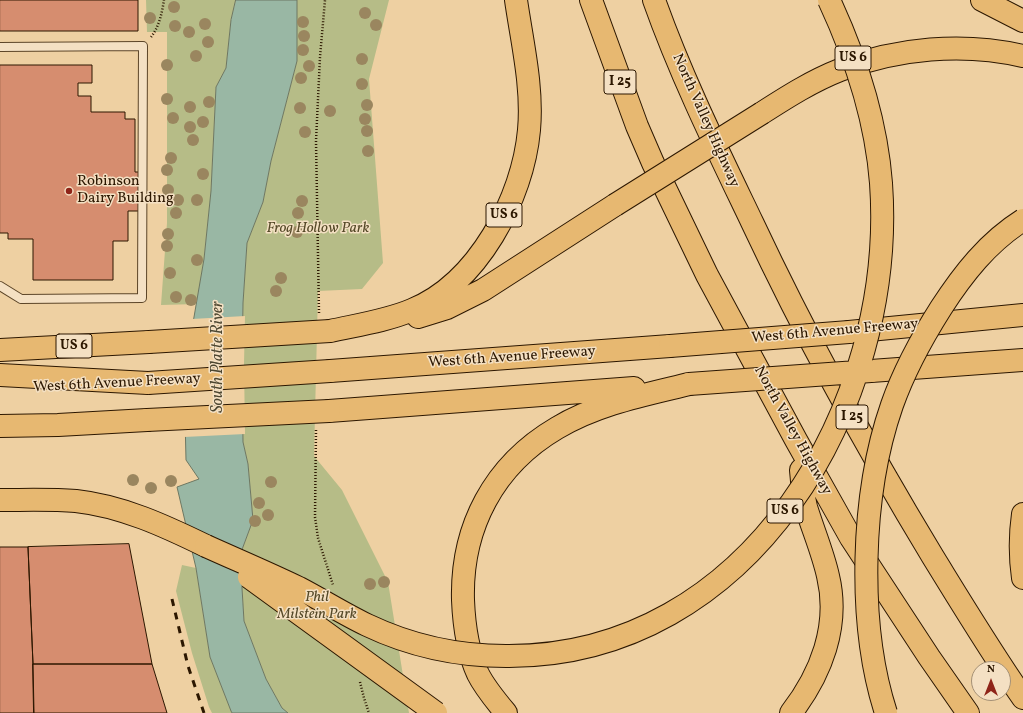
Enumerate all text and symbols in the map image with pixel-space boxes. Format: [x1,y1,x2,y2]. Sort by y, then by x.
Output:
road number: US 6 [835,46,871,70]
street label: North Valley Highway [667,51,743,191]
road number: I 25 [604,70,636,94]
place label: Robinson Dairy Building [77,173,174,208]
marker: Robinson Dairy Building [64,186,74,196]
road number: US 6 [486,203,522,227]
park label: Frog Hollow Park [267,220,369,238]
water label: South Platte River [209,301,229,413]
street label: West 6th Avenue Freeway [751,316,919,348]
road number: US 6 [56,334,92,358]
street label: West 6th Avenue Freeway [428,343,596,373]
street label: North Valley Highway [749,363,835,499]
street label: West 6th Avenue Freeway [33,371,201,397]
road number: I 25 [836,405,868,429]
road number: US 6 [767,499,803,523]
park label: Phil Milstein Park [277,589,357,624]
north arrow [971,661,1011,701]
text: N [987,662,995,677]

